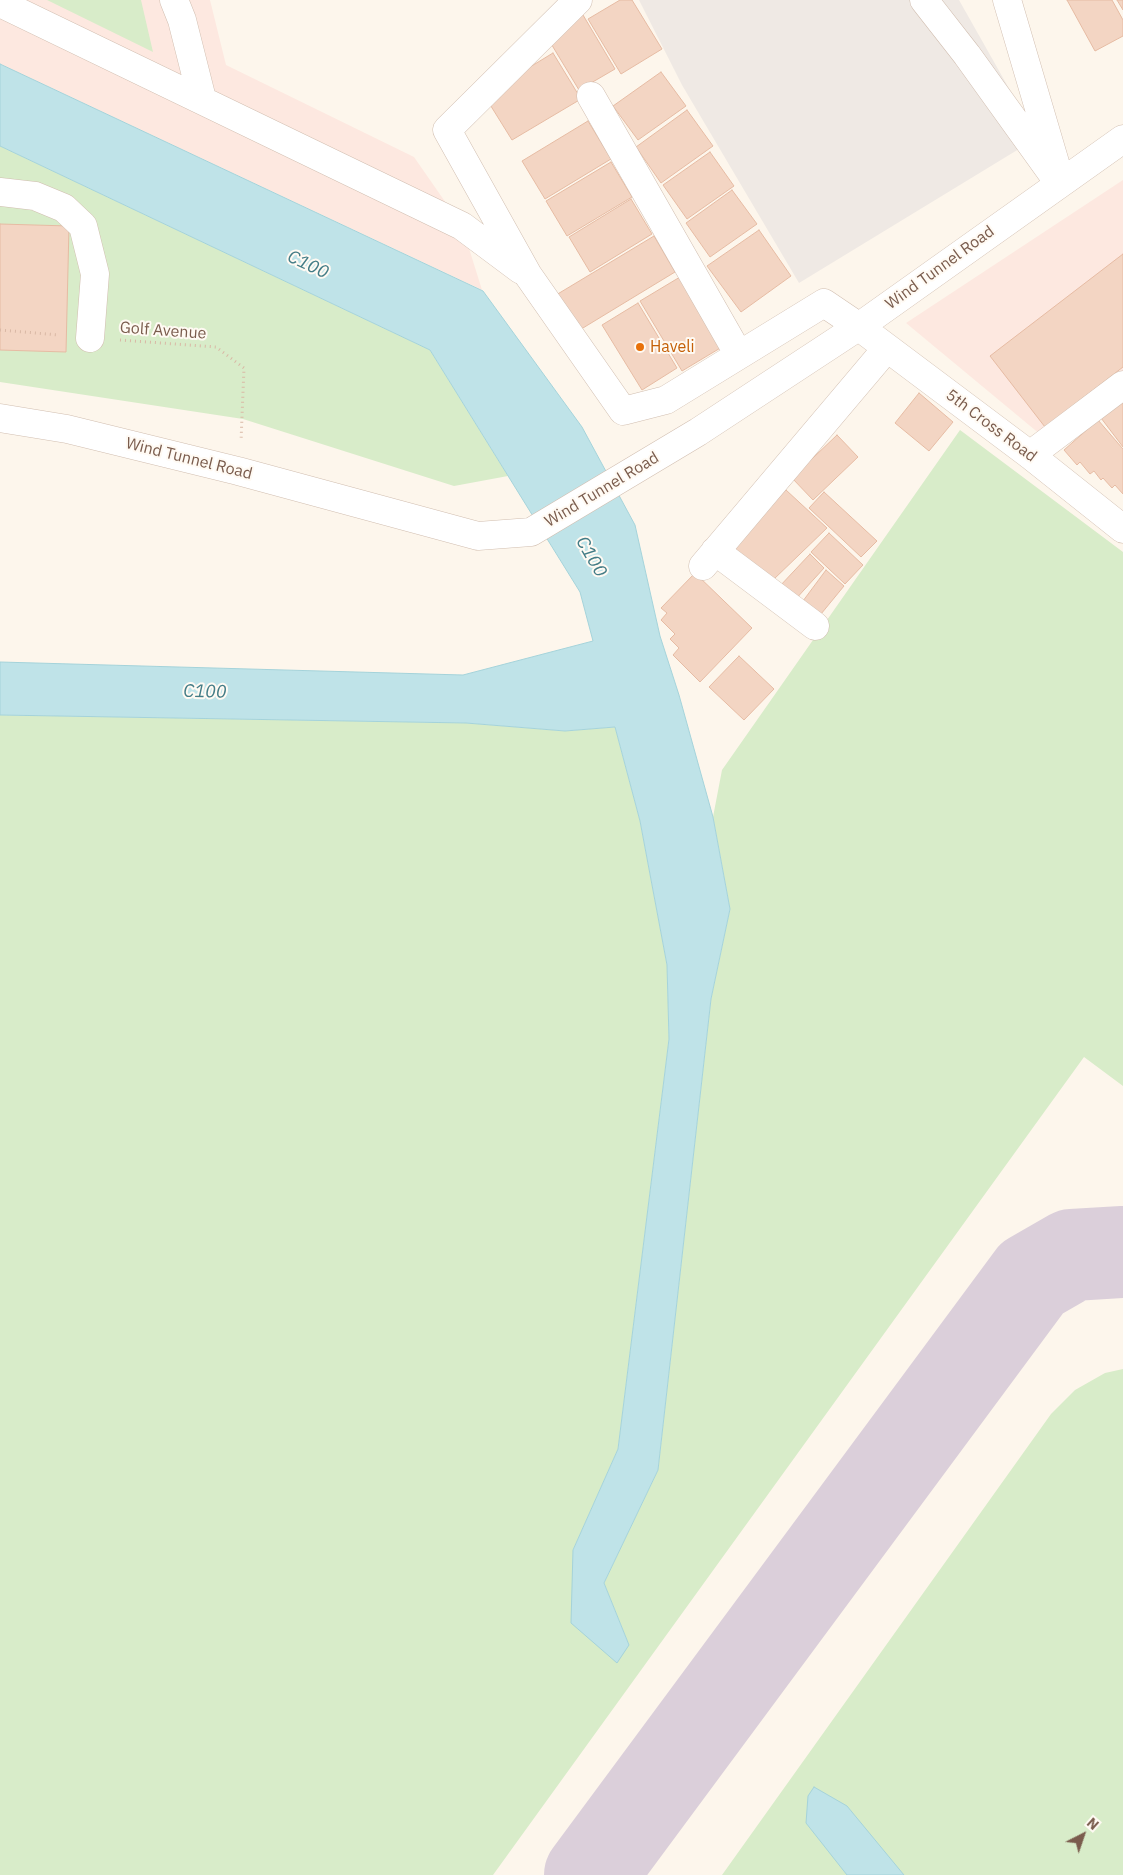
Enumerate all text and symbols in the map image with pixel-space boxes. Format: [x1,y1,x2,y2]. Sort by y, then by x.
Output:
street label: Wind Tunnel Road [882,222,998,314]
water label: C100 [284,246,332,284]
street label: Golf Avenue [119,318,207,344]
place label: Haveli [650,337,695,357]
marker: Haveli [634,341,646,353]
street label: 5th Cross Road [942,386,1040,466]
street label: Wind Tunnel Road [124,434,254,484]
street label: Wind Tunnel Road [541,448,663,532]
water label: C100 [571,533,611,581]
water label: C100 [183,681,227,703]
north arrow [1058,1810,1108,1860]
text: N [1083,1814,1103,1834]

